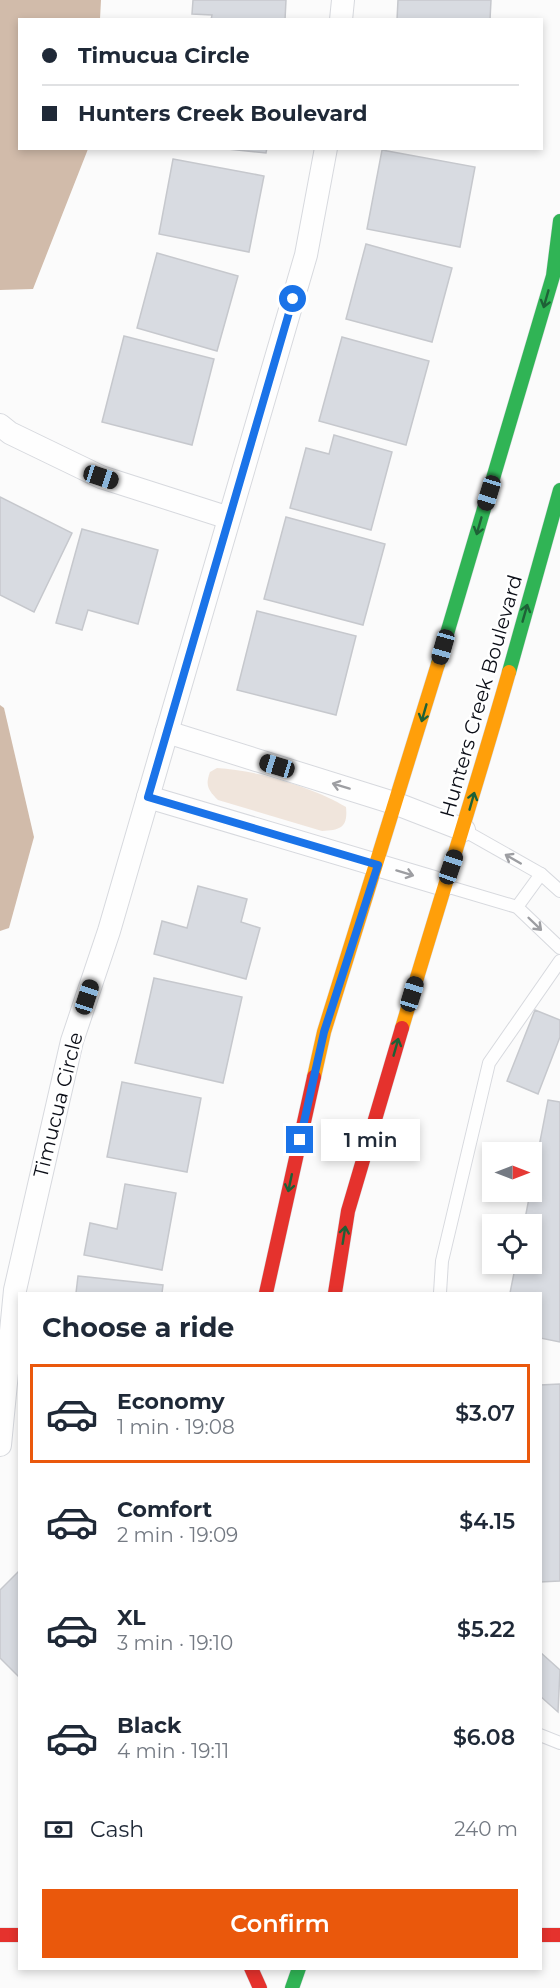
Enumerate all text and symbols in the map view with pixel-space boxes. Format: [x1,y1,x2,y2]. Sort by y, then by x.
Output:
text: Timucua Circle [78,42,250,69]
text: Hunters Creek Boulevard [78,100,368,127]
route start [279,285,306,312]
one-way arrow [540,289,551,308]
car [81,463,121,491]
car [475,473,503,513]
one-way arrow [473,516,484,535]
street label: Hunters Creek Boulevard [435,572,527,820]
one-way arrow [520,604,531,623]
car [429,627,457,667]
one-way arrow [418,703,429,722]
car [257,752,297,780]
one-way arrow [332,780,351,791]
one-way arrow [467,792,478,811]
car [437,847,465,887]
one-way arrow [505,852,522,864]
one-way arrow [395,868,414,879]
one-way arrow [527,916,542,930]
car [398,974,426,1014]
car [73,977,101,1017]
street label: Timucua Circle [28,1030,88,1180]
one-way arrow [391,1038,402,1057]
callout: 1 min [321,1119,420,1161]
route end [286,1126,313,1153]
text: 1 min [344,1128,397,1152]
north arrow [482,1142,542,1202]
map controls [482,1142,542,1274]
one-way arrow [284,1174,296,1193]
button: locate [482,1214,542,1274]
one-way arrow [339,1226,350,1246]
text: Choose a ride [42,1311,234,1344]
icon: car [45,1387,99,1441]
text: Economy [117,1388,225,1415]
text: $3.07 [455,1400,515,1427]
text: 1 min · 19:08 [117,1415,235,1439]
icon: car [45,1495,99,1549]
text: Comfort [117,1496,212,1523]
text: $4.15 [459,1508,515,1535]
text: 2 min · 19:09 [117,1523,238,1547]
icon: car [45,1603,99,1657]
text: XL [117,1604,146,1631]
text: $5.22 [457,1616,515,1643]
text: 3 min · 19:10 [117,1631,233,1655]
icon: car [45,1711,99,1765]
text: Black [117,1712,181,1739]
text: $6.08 [453,1724,515,1751]
text: 4 min · 19:11 [117,1739,229,1763]
icon: cash [42,1813,75,1846]
text: Cash [90,1816,144,1843]
text: 240 m [454,1817,518,1841]
button: Confirm [42,1889,518,1958]

